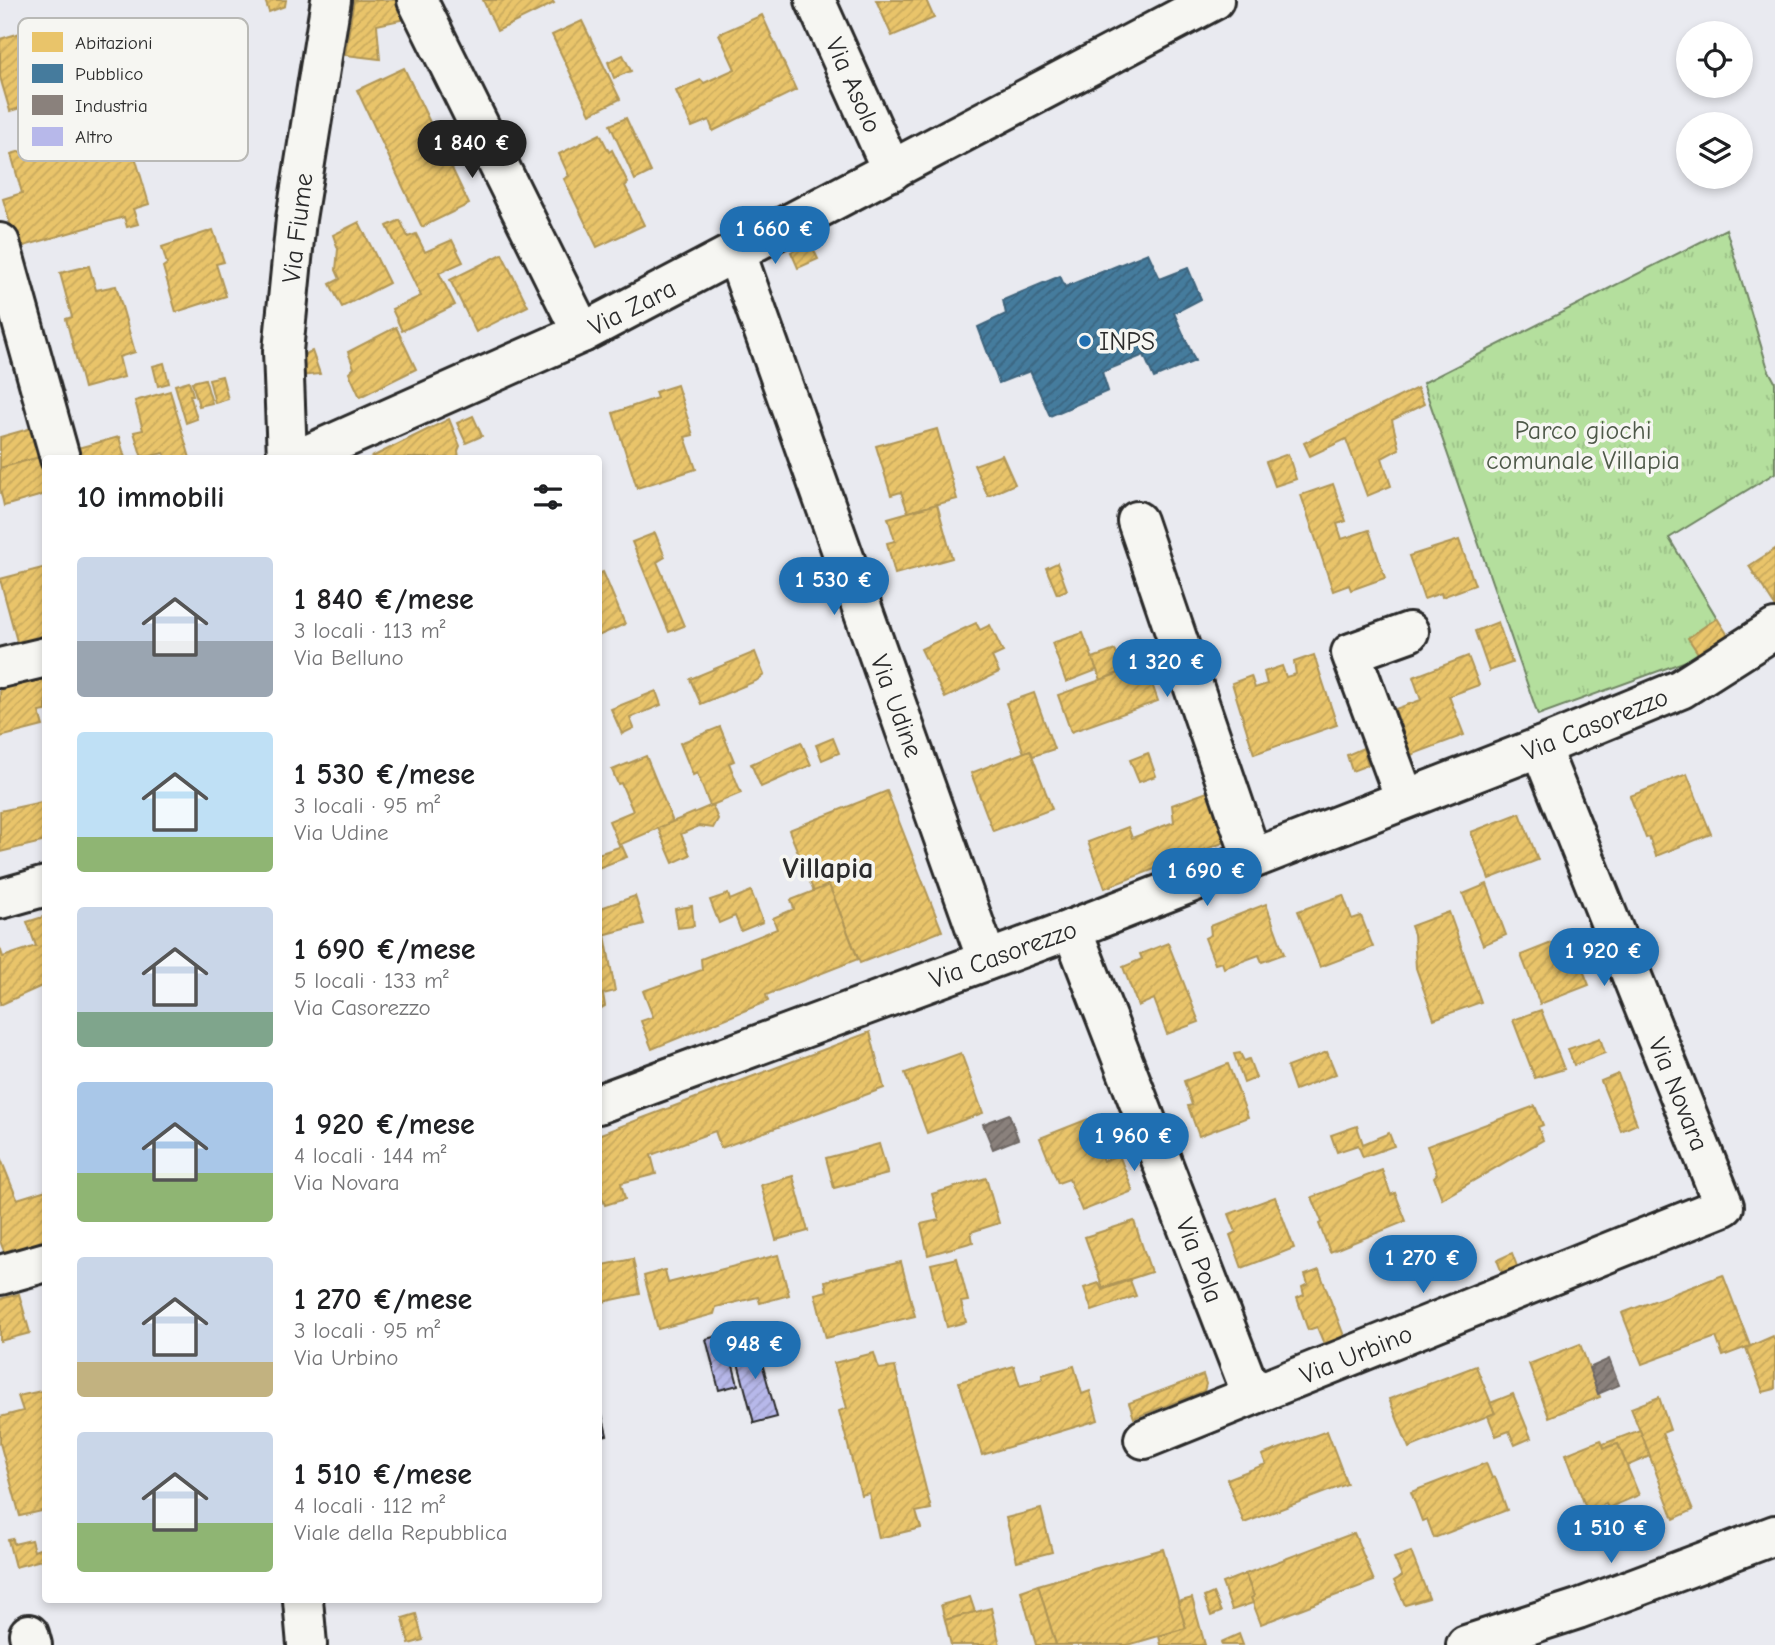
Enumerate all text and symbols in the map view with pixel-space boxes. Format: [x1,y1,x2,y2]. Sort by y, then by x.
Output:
legend [18,18,248,161]
map controls [1676,21,1753,189]
button: locate [1676,21,1753,98]
text: Abitazioni [75,32,153,54]
street label: Via Asolo [819,33,887,138]
text: Pubblico [75,63,143,85]
text: Industria [75,95,148,117]
button: layers [1676,112,1753,189]
pin: 1 840 € [407,120,537,180]
text: Altro [75,126,113,148]
text: 1 840 € [434,129,510,156]
street label: Via Fiume [276,171,320,285]
pin: 1 660 € [710,206,840,266]
text: 1 660 € [736,215,814,242]
street label: Via Zara [584,273,681,343]
place label: INPS [1099,327,1155,357]
marker: INPS [1077,333,1093,349]
park label: Parco giochi comunale Villapia [1486,416,1680,476]
icon: filters [529,478,567,516]
text: 10 immobili [77,480,225,515]
pin: 1 530 € [769,558,899,617]
text: 1 530 € [795,566,873,593]
text: 1 840 €/mese [294,582,474,617]
icon: home [133,585,217,669]
text: 3 locali · 113 m² [294,617,445,644]
pin: 1 320 € [1102,640,1232,699]
text: Via Belluno [294,644,404,671]
text: 1 320 € [1128,648,1206,675]
street label: Via Udine [864,651,928,762]
street label: Via Casorezzo [1518,682,1673,768]
text: 1 530 €/mese [294,757,475,792]
icon: home [133,760,217,844]
text: 3 locali · 95 m² [294,792,440,819]
text: Via Udine [294,819,389,846]
pin: 1 690 € [1142,848,1272,908]
district label: Villapia [783,851,874,886]
text: 1 690 € [1168,857,1246,884]
street label: Via Casorezzo [926,914,1081,995]
pin: 1 920 € [1539,928,1669,988]
text: 1 690 €/mese [294,932,476,967]
icon: home [133,935,217,1019]
text: 1 920 € [1565,937,1643,964]
text: 5 locali · 133 m² [294,967,449,994]
text: Via Casorezzo [294,994,431,1021]
street label: Via Novara [1642,1033,1714,1155]
text: 1 920 €/mese [294,1107,475,1142]
icon: home [133,1110,217,1194]
pin: 1 960 € [1069,1114,1199,1173]
text: 1 960 € [1095,1122,1173,1149]
text: 4 locali · 144 m² [294,1142,446,1169]
text: Via Novara [294,1169,400,1196]
street label: Via Pola [1169,1214,1229,1307]
pin: 1 270 € [1358,1236,1488,1295]
text: 1 270 € [1385,1244,1461,1271]
text: 1 270 €/mese [294,1282,472,1317]
icon: home [133,1285,217,1369]
text: 3 locali · 95 m² [294,1317,440,1344]
street label: Via Urbino [1296,1319,1417,1391]
pin: 948 € [706,1322,804,1381]
text: 948 € [726,1330,784,1357]
text: Via Urbino [294,1344,399,1371]
text: 1 510 €/mese [294,1457,472,1492]
icon: home [133,1460,217,1544]
text: 4 locali · 112 m² [294,1492,445,1519]
pin: 1 510 € [1546,1506,1676,1565]
text: 1 510 € [1573,1514,1649,1541]
text: Viale della Repubblica [294,1519,508,1546]

